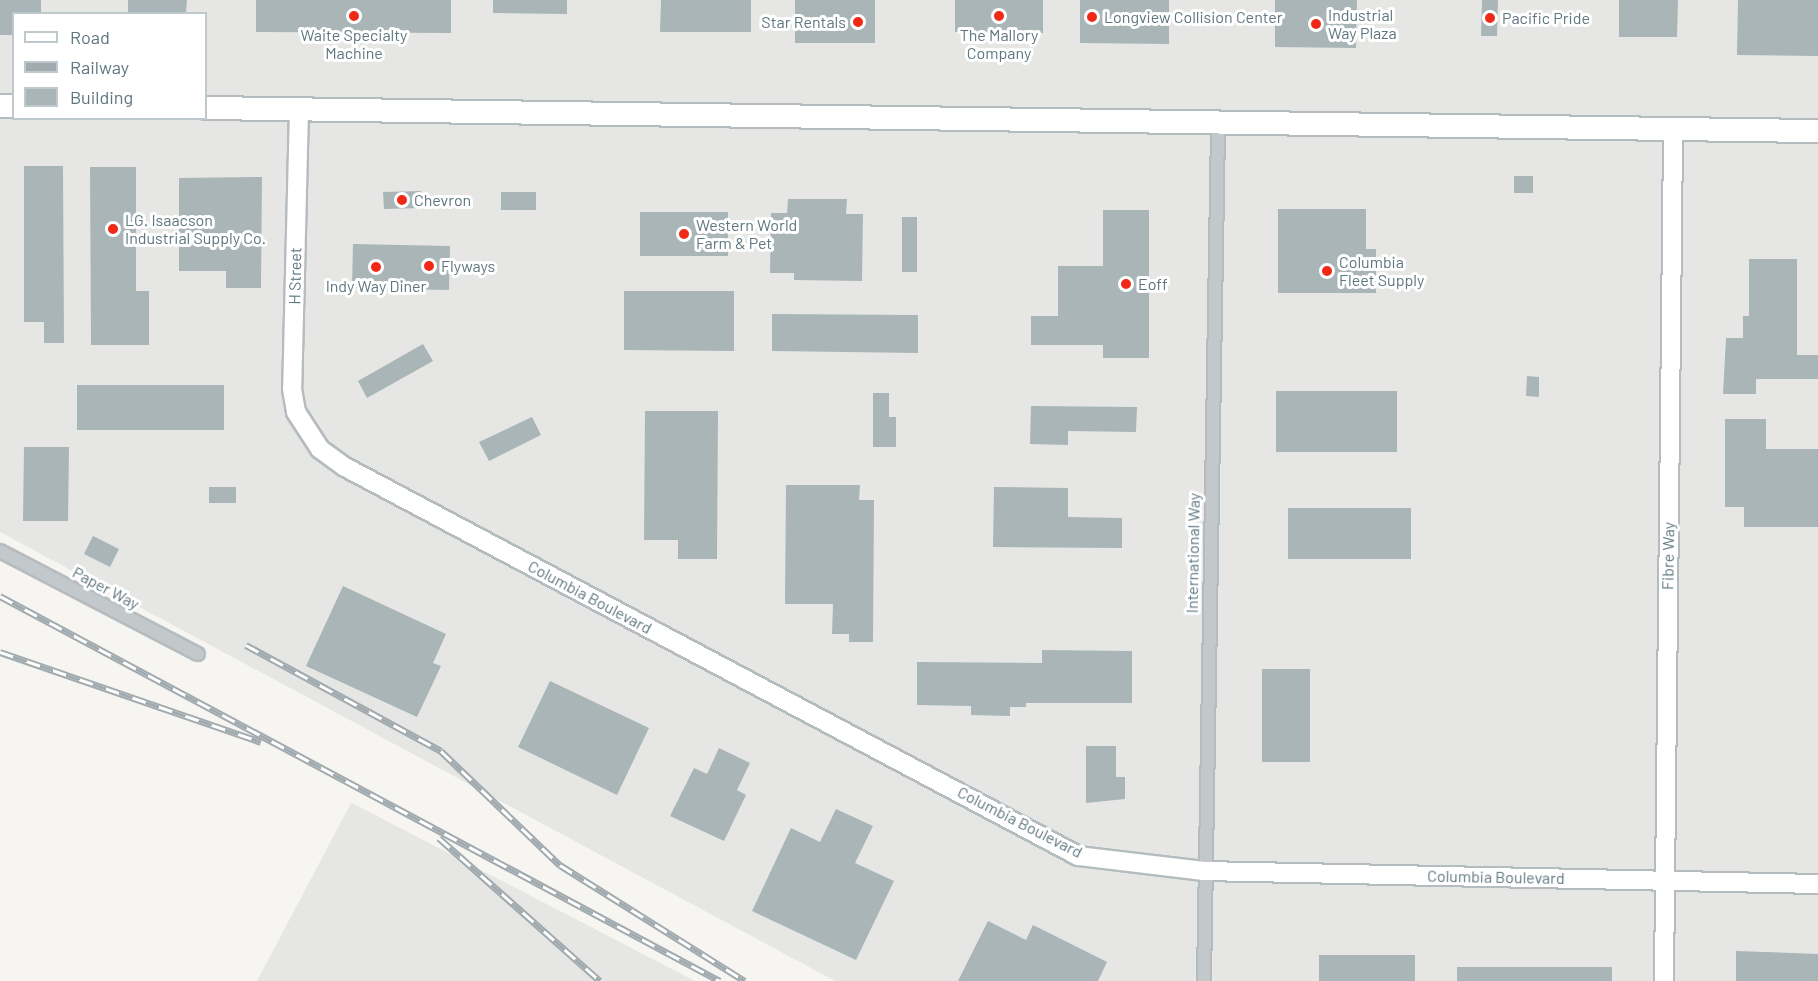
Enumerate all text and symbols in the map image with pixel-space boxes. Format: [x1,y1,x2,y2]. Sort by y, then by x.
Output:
place label: Industrial Way Plaza [1328,5,1397,43]
place label: Longview Collision Center [1104,7,1283,27]
place label: Pacific Pride [1502,8,1590,28]
marker: Waite Specialty Machine [347,9,361,23]
marker: The Mallory Company [992,9,1006,23]
marker: Longview Collision Center [1085,10,1099,24]
marker: Pacific Pride [1483,11,1497,25]
legend [12,12,207,120]
place label: Star Rentals [761,12,846,32]
marker: Star Rentals [851,15,865,29]
marker: Industrial Way Plaza [1309,17,1323,31]
place label: Waite Specialty Machine [301,25,407,63]
place label: The Mallory Company [960,25,1038,63]
text: Road [70,26,110,48]
text: Railway [70,56,129,78]
text: Building [70,86,133,108]
place label: Chevron [414,190,471,210]
marker: Chevron [395,193,409,207]
place label: LG. Isaacson Industrial Supply Co. [125,210,266,248]
place label: Western World Farm & Pet [696,215,797,253]
marker: LG. Isaacson Industrial Supply Co. [106,222,120,236]
marker: Western World Farm & Pet [677,227,691,241]
street label: H Street [285,247,305,305]
place label: Columbia Fleet Supply [1339,252,1424,290]
place label: Flyways [441,256,495,276]
marker: Flyways [422,259,436,273]
marker: Indy Way Diner [369,260,383,274]
marker: Columbia Fleet Supply [1320,264,1334,278]
place label: Eoff [1138,274,1168,294]
place label: Indy Way Diner [326,276,426,296]
marker: Eoff [1119,277,1133,291]
street label: International Way [1182,493,1204,613]
street label: Fibre Way [1658,522,1678,590]
street label: Columbia Boulevard [525,556,655,638]
street label: Paper Way [69,562,143,614]
street label: Columbia Boulevard [954,782,1086,862]
street label: Columbia Boulevard [1427,866,1565,888]

